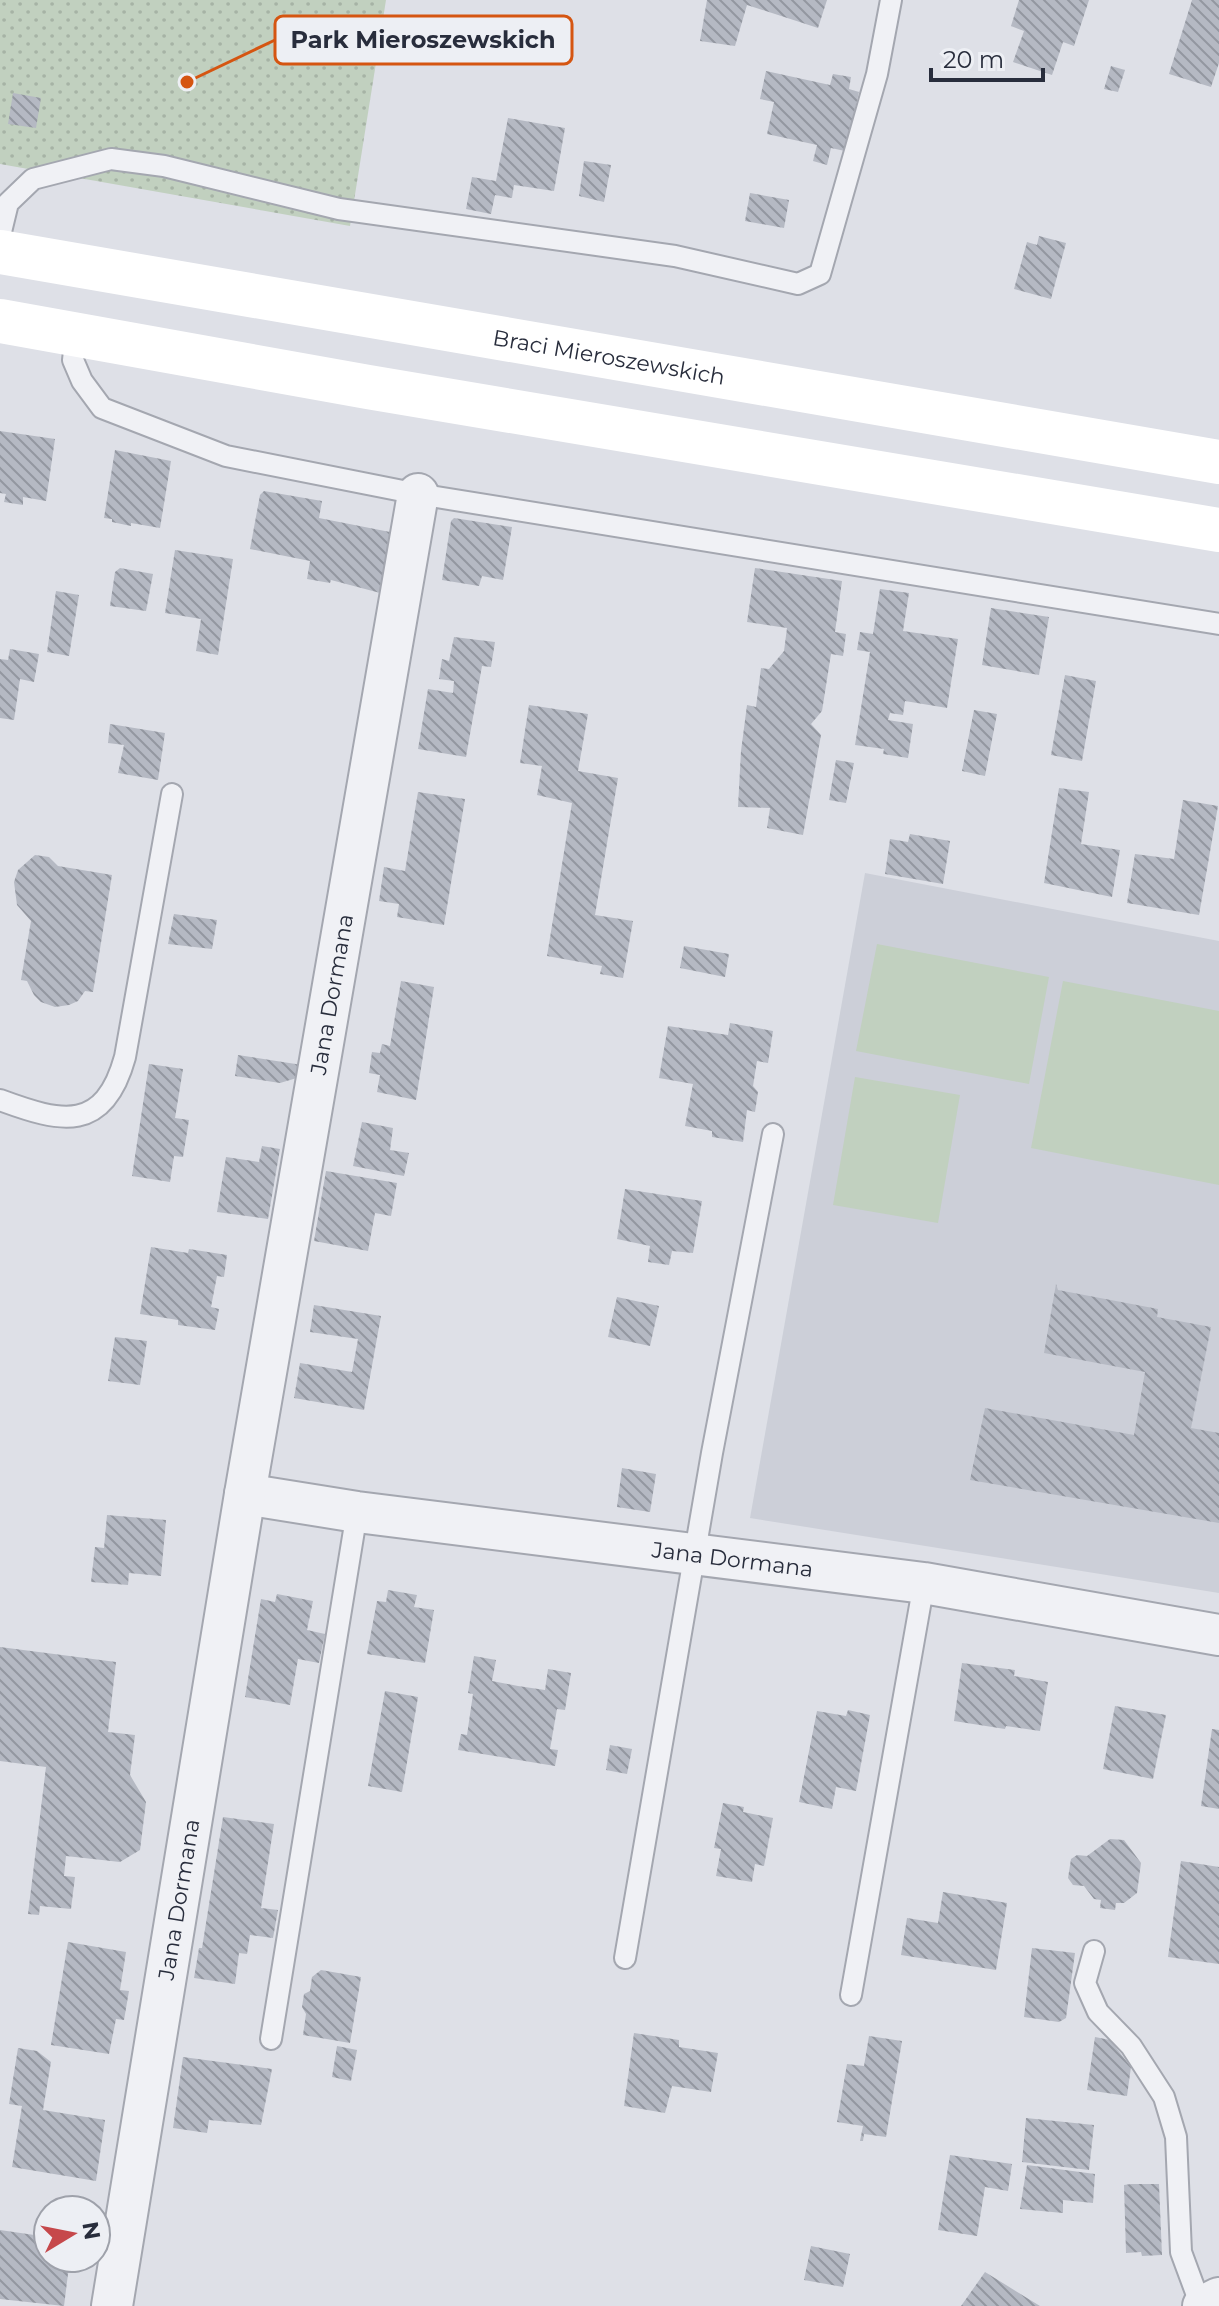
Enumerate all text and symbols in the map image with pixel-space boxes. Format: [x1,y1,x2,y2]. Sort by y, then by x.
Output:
callout: Park Mieroszewskich [275,16,572,64]
text: Park Mieroszewskich [290,25,556,54]
scale bar [931,32,1043,82]
text: 20 m [943,45,1004,74]
street label: Braci Mieroszewskich [491,324,727,390]
street label: Jana Dormana [304,912,359,1078]
street label: Jana Dormana [649,1535,815,1583]
street label: Jana Dormana [152,1817,205,1983]
north arrow [32,2194,112,2274]
text: N [76,2220,106,2242]

